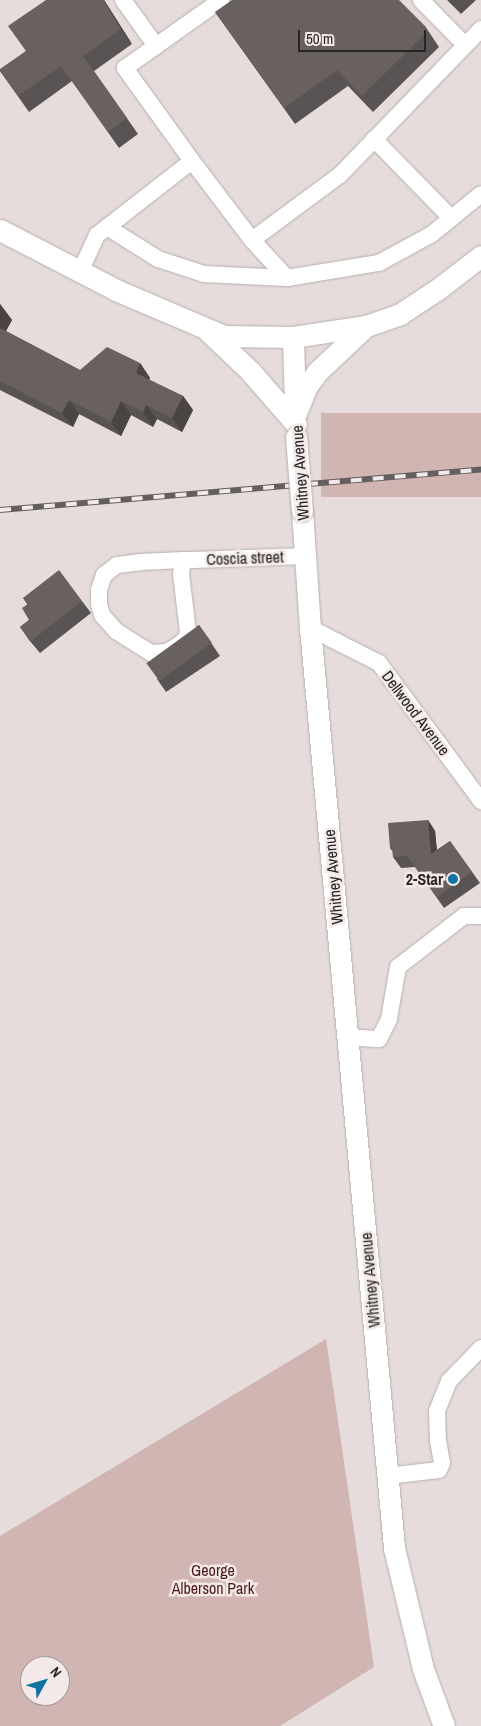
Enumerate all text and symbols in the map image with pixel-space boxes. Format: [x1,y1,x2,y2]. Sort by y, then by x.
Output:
scale bar [301,20,428,52]
text: 50 m [306,28,333,49]
street label: Whitney Avenue [287,424,313,522]
street label: Coscia street [206,547,284,569]
street label: Dellwood Avenue [378,667,454,759]
street label: Whitney Avenue [319,828,347,926]
place label: 2-Star [406,869,443,889]
marker: 2-Star [447,873,459,885]
street label: Whitney Avenue [356,1231,384,1329]
park label: George Alberson Park [172,1560,254,1598]
north arrow [20,1656,70,1706]
text: N [46,1663,65,1681]

